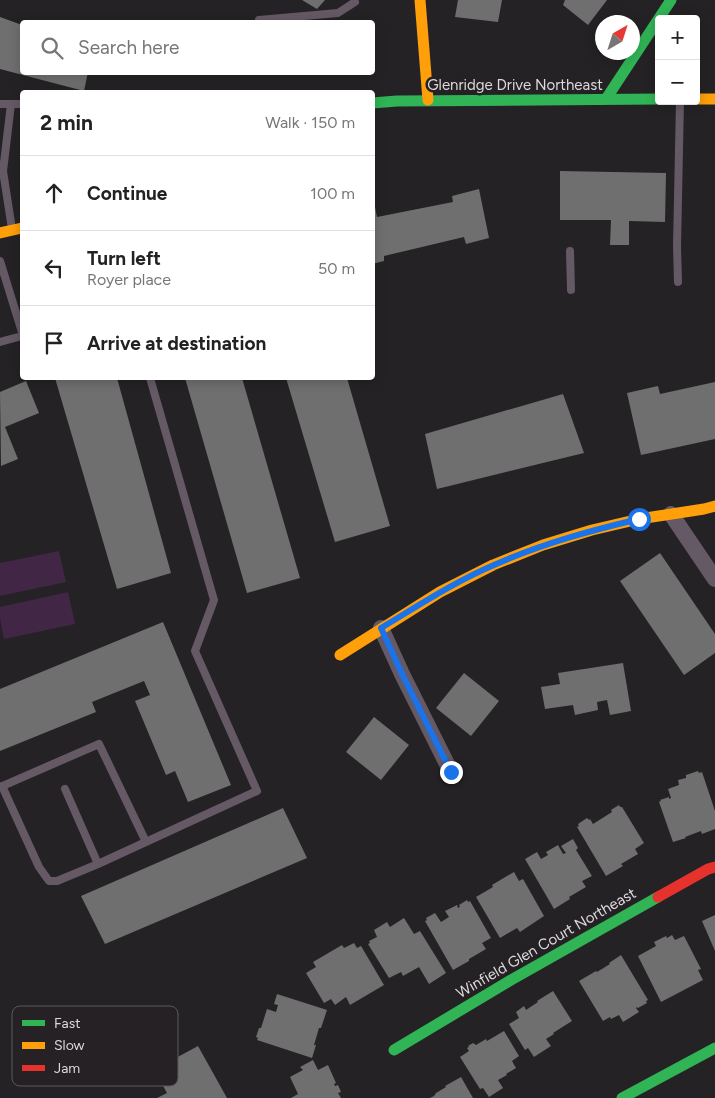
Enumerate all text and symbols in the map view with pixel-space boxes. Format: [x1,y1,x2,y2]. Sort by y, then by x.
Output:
north arrow [595,15,640,60]
map controls [655,15,700,105]
button: + [655,15,700,60]
search box [20,20,375,75]
icon: search [38,34,66,62]
text: Search here [78,36,180,59]
button: − [655,60,700,105]
street label: Glenridge Drive Northeast [427,76,603,94]
text: 2 min [40,110,93,135]
text: Walk · 150 m [265,113,355,132]
icon: ahead [40,179,68,207]
text: Continue [87,182,167,205]
text: 100 m [310,184,355,203]
text: Turn left [87,247,161,270]
icon: left [40,254,68,282]
text: 50 m [318,259,355,278]
text: Royer place [87,270,171,289]
icon: arrive [40,329,68,357]
text: Arrive at destination [87,332,266,355]
route start [628,508,651,531]
route end [440,761,463,784]
street label: Winfield Glen Court Northeast [453,884,639,1002]
legend [12,1006,178,1086]
text: Fast [54,1015,80,1032]
text: Slow [54,1037,85,1054]
text: Jam [54,1060,80,1077]

